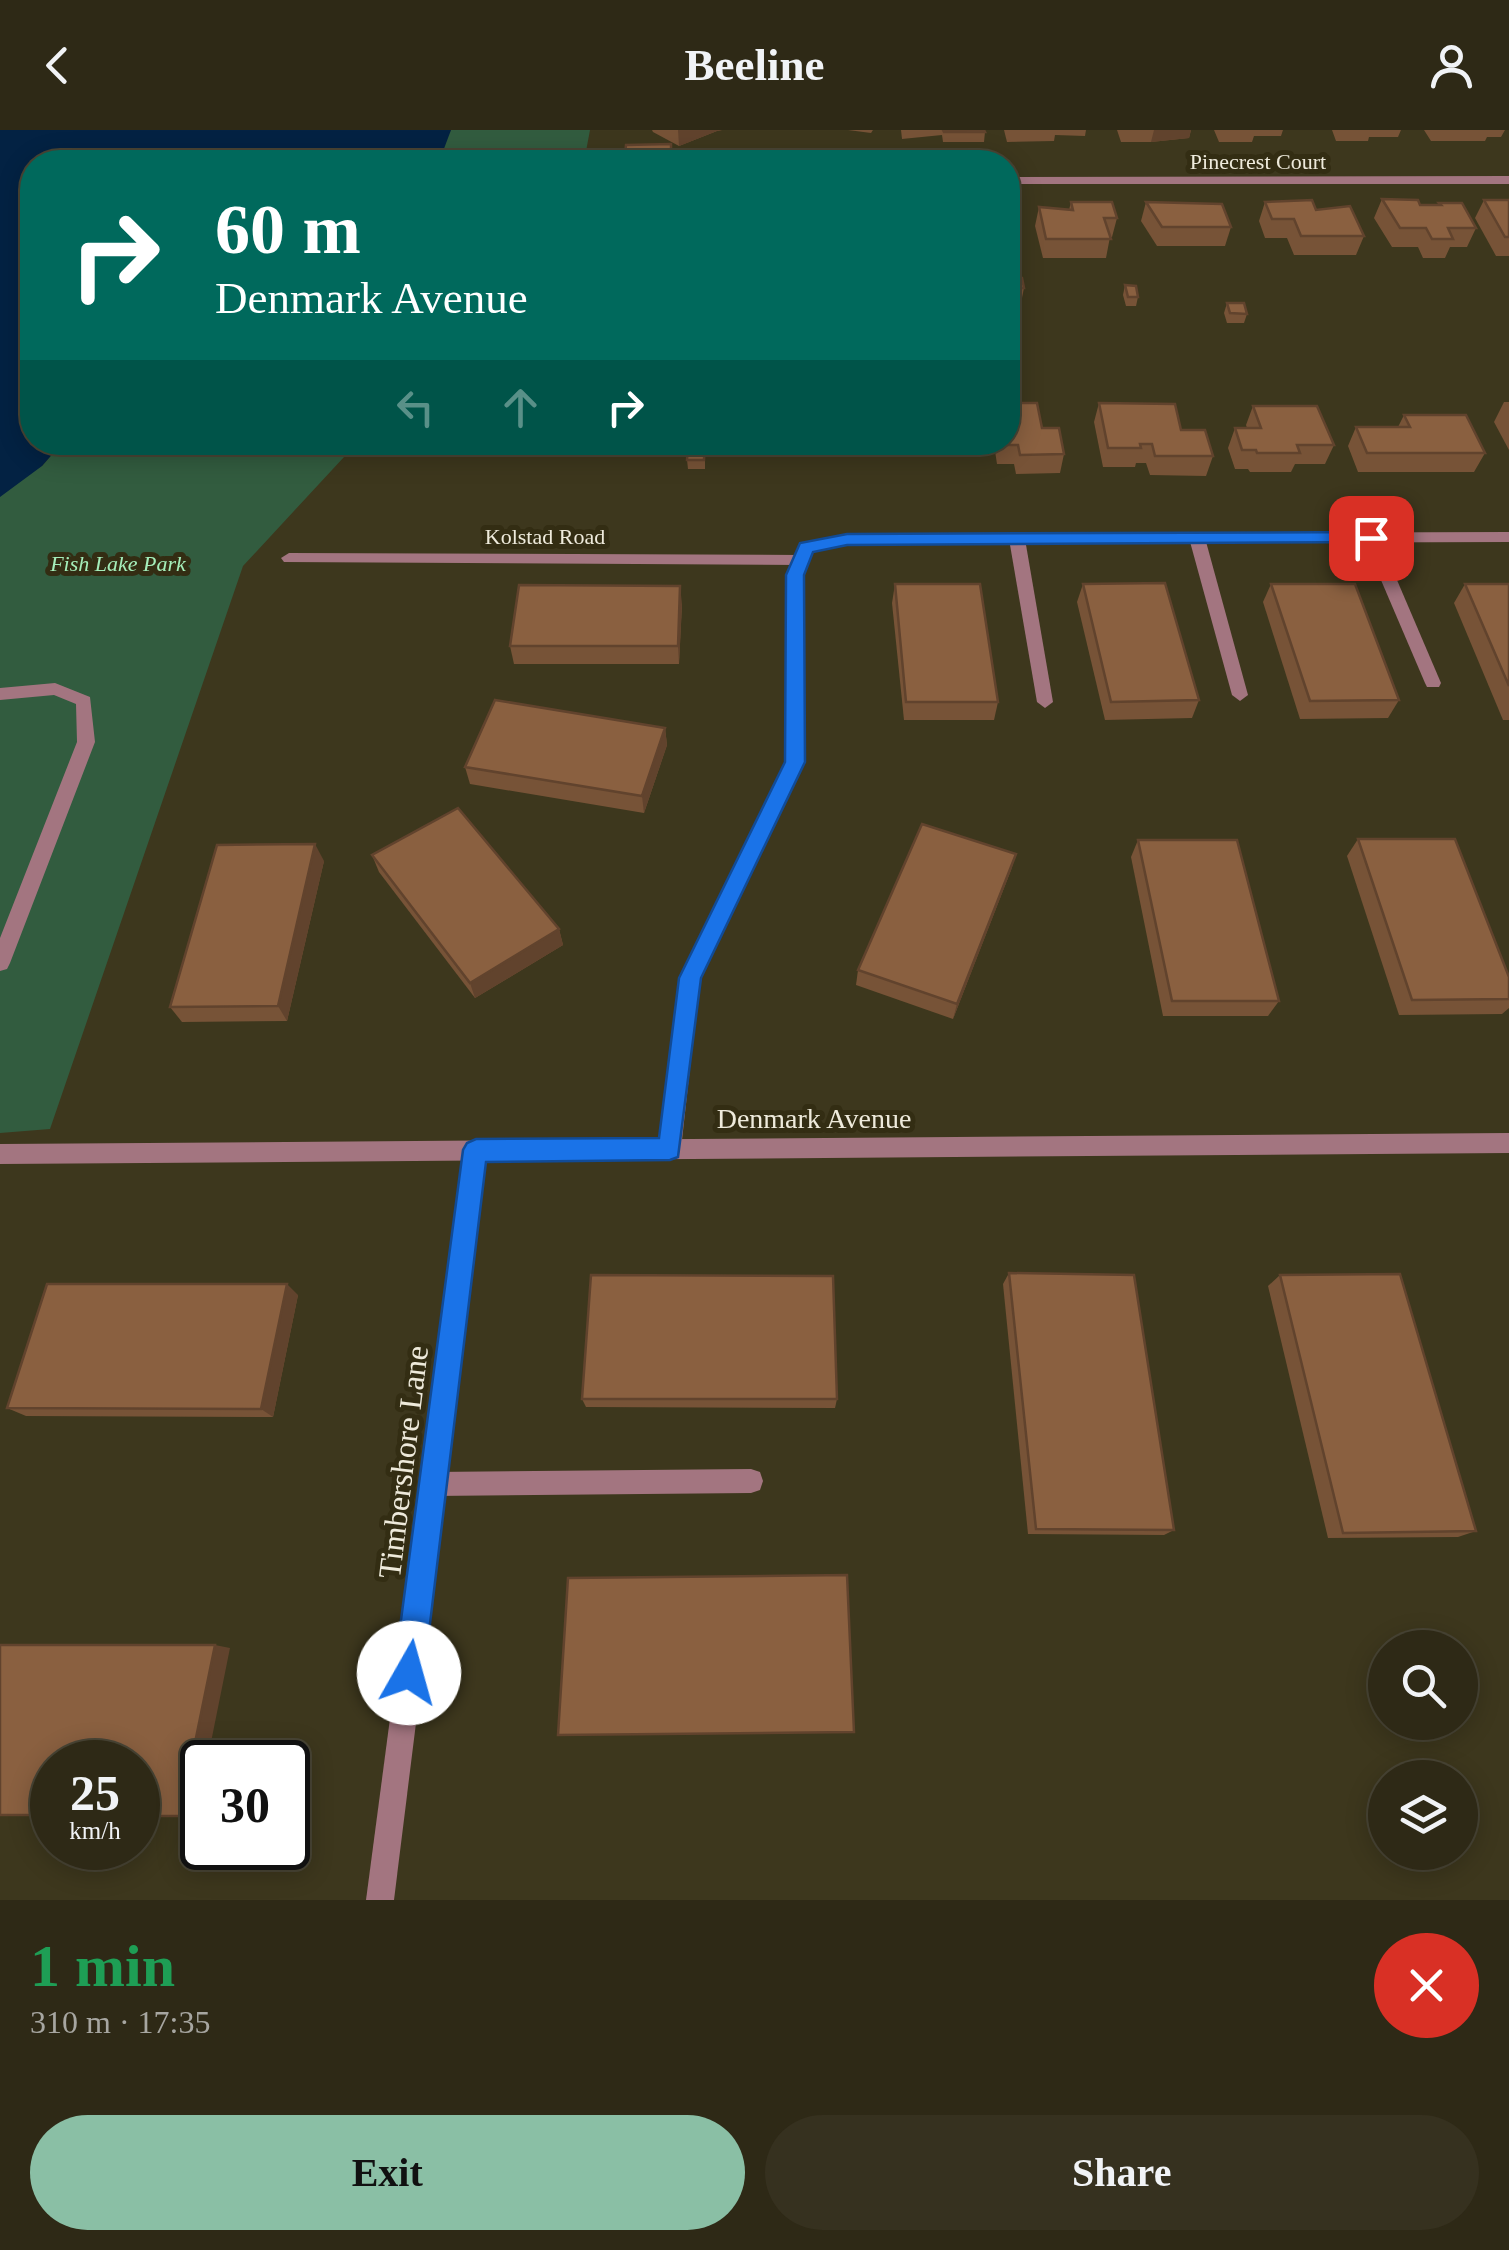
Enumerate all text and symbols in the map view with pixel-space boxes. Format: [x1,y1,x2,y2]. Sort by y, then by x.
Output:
icon: back [30,38,85,93]
icon: person [1424,38,1479,93]
text: Beeline [685,40,824,90]
street label: Pinecrest Court [1190,149,1326,174]
icon: right [50,190,180,320]
text: 60 m [215,191,361,268]
text: Denmark Avenue [215,273,528,323]
icon: left [388,380,443,435]
icon: ahead [493,380,548,435]
icon: right [598,380,653,435]
pin [1329,496,1414,581]
icon: arrive [1344,511,1399,566]
street label: Kolstad Road [485,524,605,549]
park label: Fish Lake Park [49,551,187,576]
street label: Denmark Avenue [717,1103,911,1134]
street label: Timbershore Lane [371,1344,435,1580]
position arrow [357,1621,461,1725]
map controls [1368,1630,1478,1870]
button: search [1368,1630,1478,1740]
speed limit sign: 30 [180,1740,310,1870]
button: layers [1368,1760,1478,1870]
text: 25 [70,1765,120,1821]
text: km/h [69,1817,121,1844]
text: 1 min [30,1933,175,1999]
button: close [1374,1933,1479,2038]
text: 310 m · 17:35 [30,2004,210,2040]
button: Exit [30,2115,745,2230]
button: Share [765,2115,1479,2230]

